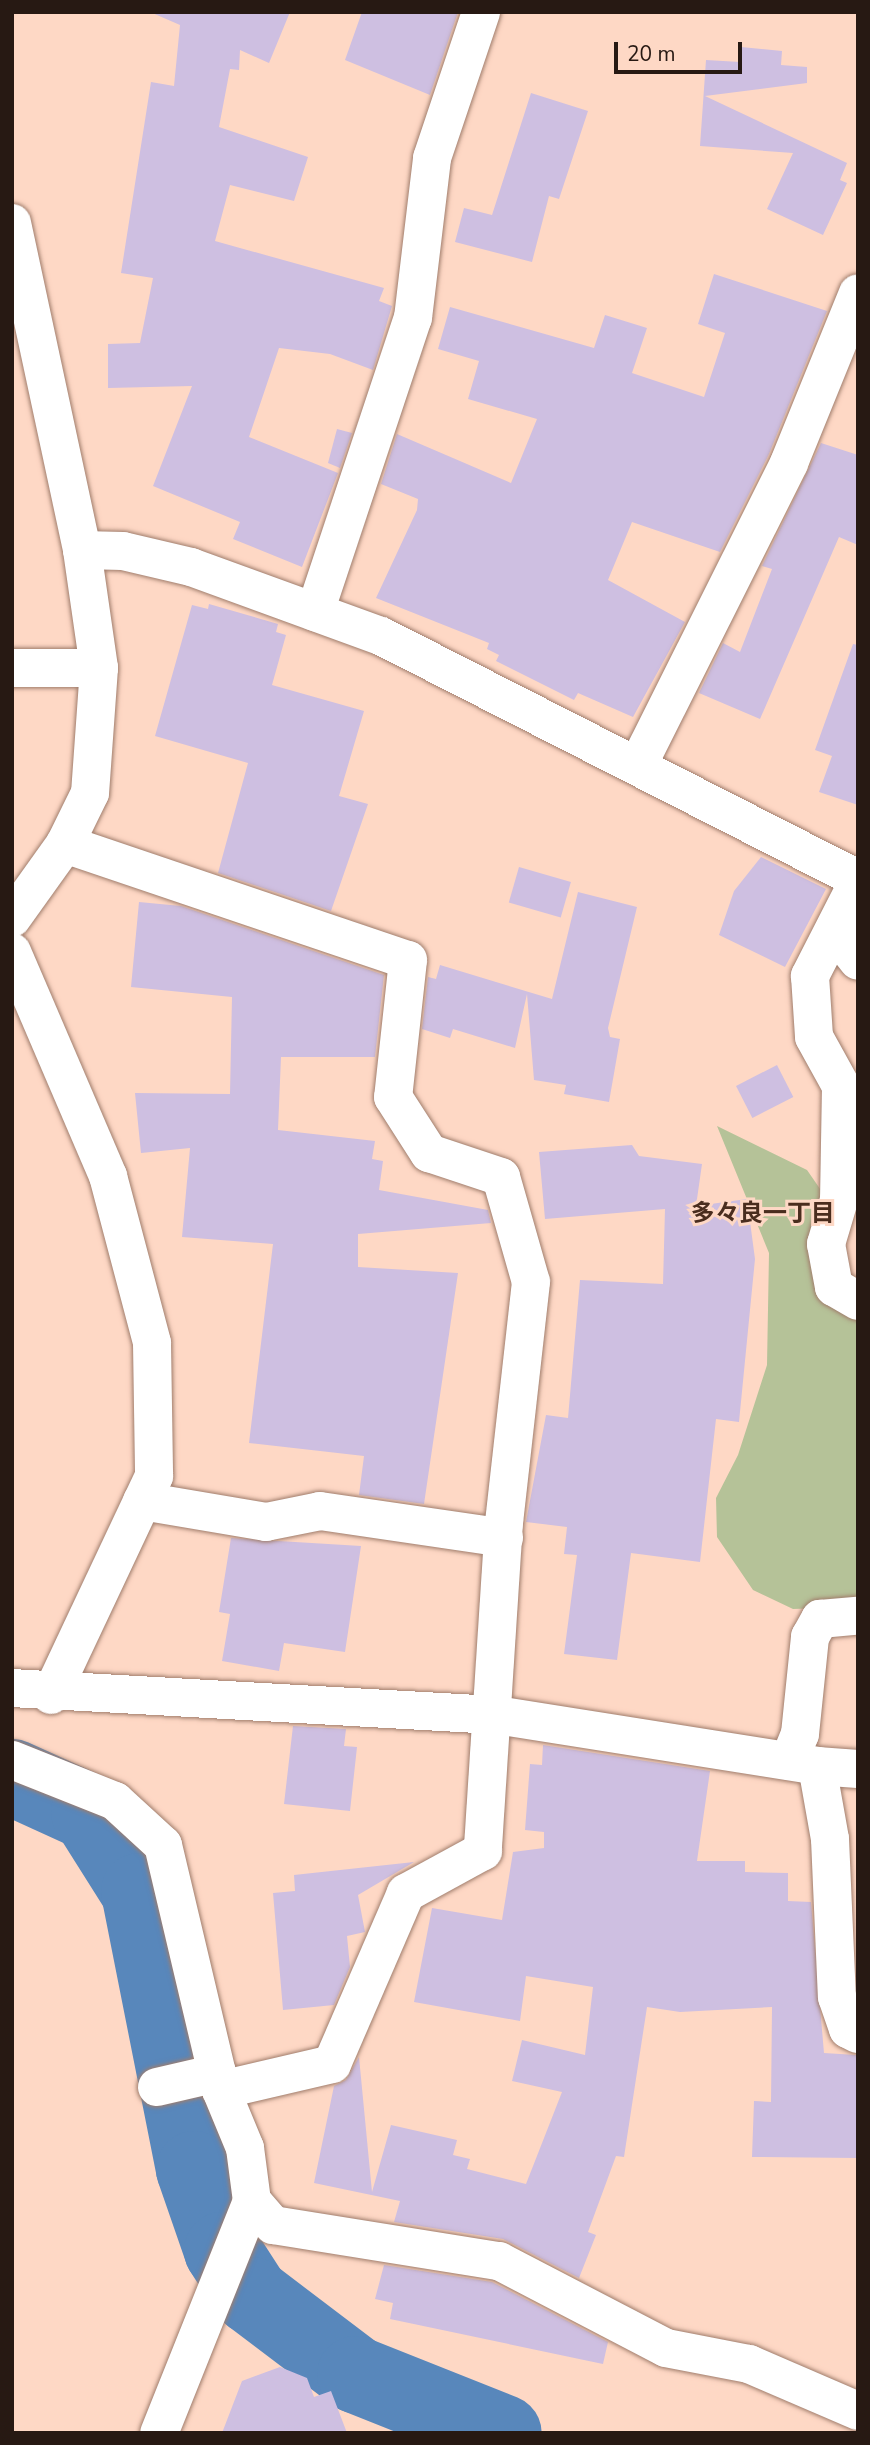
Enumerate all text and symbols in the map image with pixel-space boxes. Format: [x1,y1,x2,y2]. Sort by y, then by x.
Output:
scale bar [618,28,746,72]
text: 20 m [627,40,676,68]
district label: 多々良一丁目 [691,1200,835,1228]

